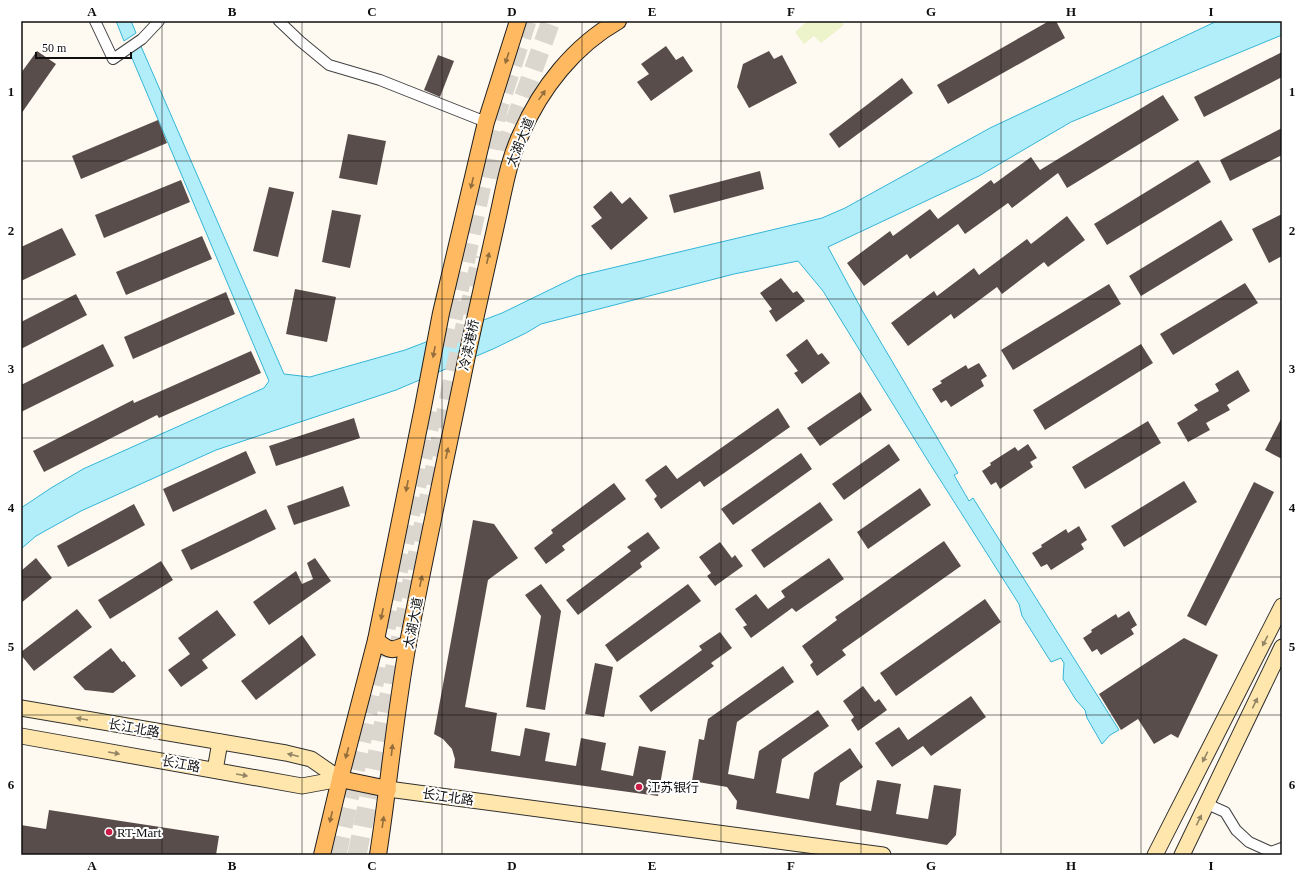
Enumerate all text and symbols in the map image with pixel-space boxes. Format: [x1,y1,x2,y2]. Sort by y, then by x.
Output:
text: A [87,4,97,19]
text: B [228,4,237,19]
text: C [367,4,377,19]
text: D [507,4,517,19]
text: E [648,4,656,19]
text: F [787,4,795,19]
text: G [926,4,936,19]
text: H [1066,4,1076,19]
text: I [1208,4,1214,19]
scale bar [36,34,131,60]
text: 50 m [42,41,67,55]
one-way arrow [503,52,509,64]
text: 1 [8,84,14,99]
text: 1 [1289,84,1295,99]
one-way arrow [538,90,546,101]
street label: 太湖大道 [503,115,537,169]
one-way arrow [468,177,474,189]
text: 2 [8,223,14,238]
text: 2 [1289,223,1295,238]
one-way arrow [486,251,492,264]
street label: 冷渎港桥 [456,318,482,372]
one-way arrow [430,346,436,358]
text: 3 [8,361,15,376]
text: 3 [1289,361,1296,376]
one-way arrow [445,447,451,459]
one-way arrow [404,480,410,492]
text: 4 [8,500,15,515]
text: 4 [1289,500,1296,515]
one-way arrow [419,575,425,587]
street label: 太湖大道 [401,596,425,650]
one-way arrow [378,608,384,620]
one-way arrow [1261,635,1268,647]
text: 5 [8,639,15,654]
text: 5 [1289,639,1296,654]
one-way arrow [1252,697,1258,708]
one-way arrow [76,716,89,722]
street label: 长江北路 [107,716,161,740]
one-way arrow [388,744,395,756]
one-way arrow [344,748,350,760]
one-way arrow [108,750,121,756]
one-way arrow [1202,751,1209,762]
one-way arrow [287,752,299,758]
street label: 长江路 [160,753,202,775]
one-way arrow [236,772,249,778]
text: 6 [8,777,15,792]
text: 6 [1289,777,1296,792]
place label: 江苏银行 [647,780,699,795]
marker: 江苏银行 [634,782,644,792]
street label: 长江北路 [421,786,475,808]
one-way arrow [328,811,334,823]
one-way arrow [1196,814,1202,826]
one-way arrow [380,816,386,828]
place label: RT-Mart [117,825,162,840]
marker: RT-Mart [104,827,114,837]
text: A [87,858,97,873]
text: B [228,858,237,873]
text: C [367,858,377,873]
text: D [507,858,517,873]
text: E [648,858,656,873]
text: F [787,858,795,873]
text: G [926,858,936,873]
text: H [1066,858,1076,873]
text: I [1208,858,1214,873]

